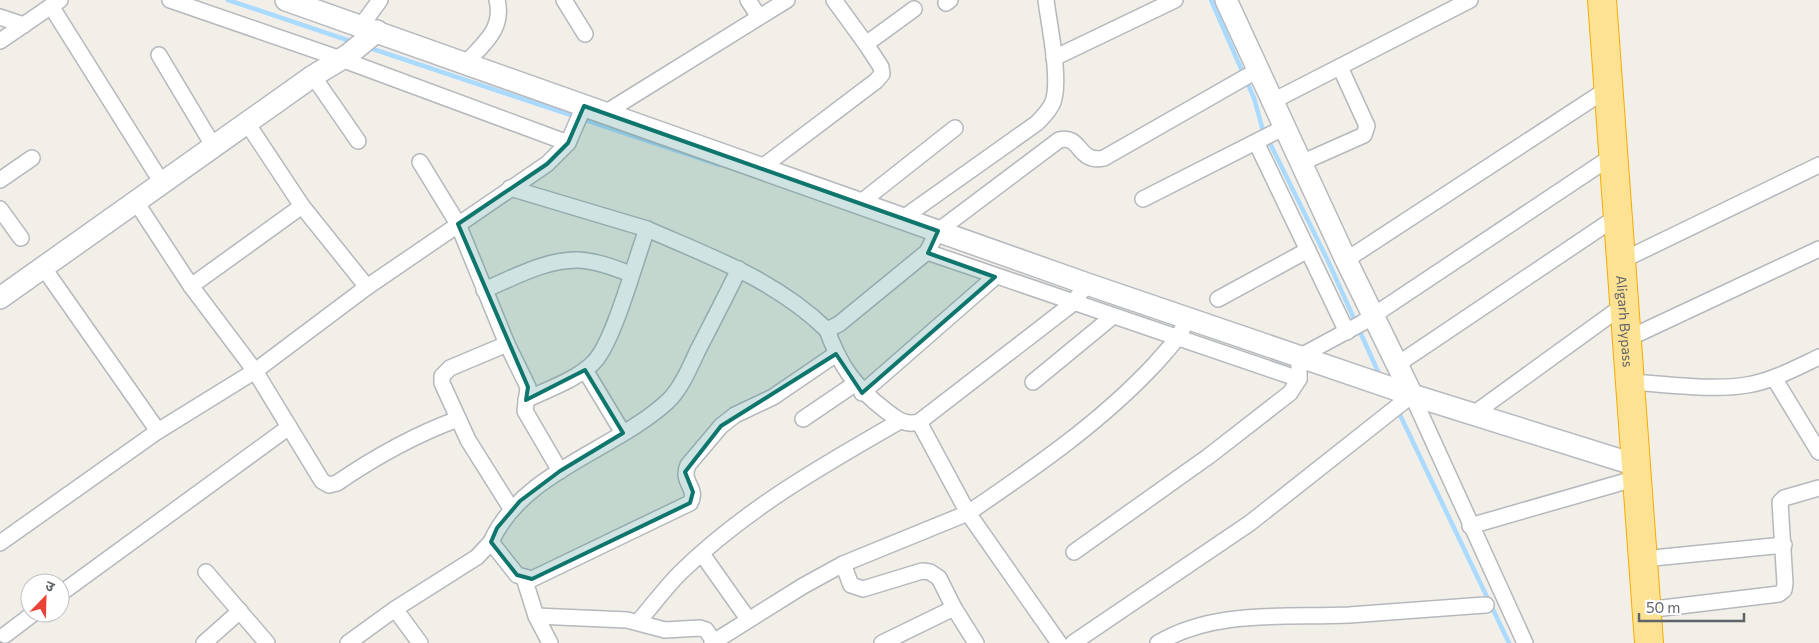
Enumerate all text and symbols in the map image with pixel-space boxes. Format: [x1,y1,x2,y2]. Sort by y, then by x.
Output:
street label: Aligarh Bypass [1614,274,1637,368]
north arrow [20,573,70,623]
text: उ [43,576,58,595]
scale bar [1639,590,1744,622]
text: 50 m [1646,598,1680,616]

